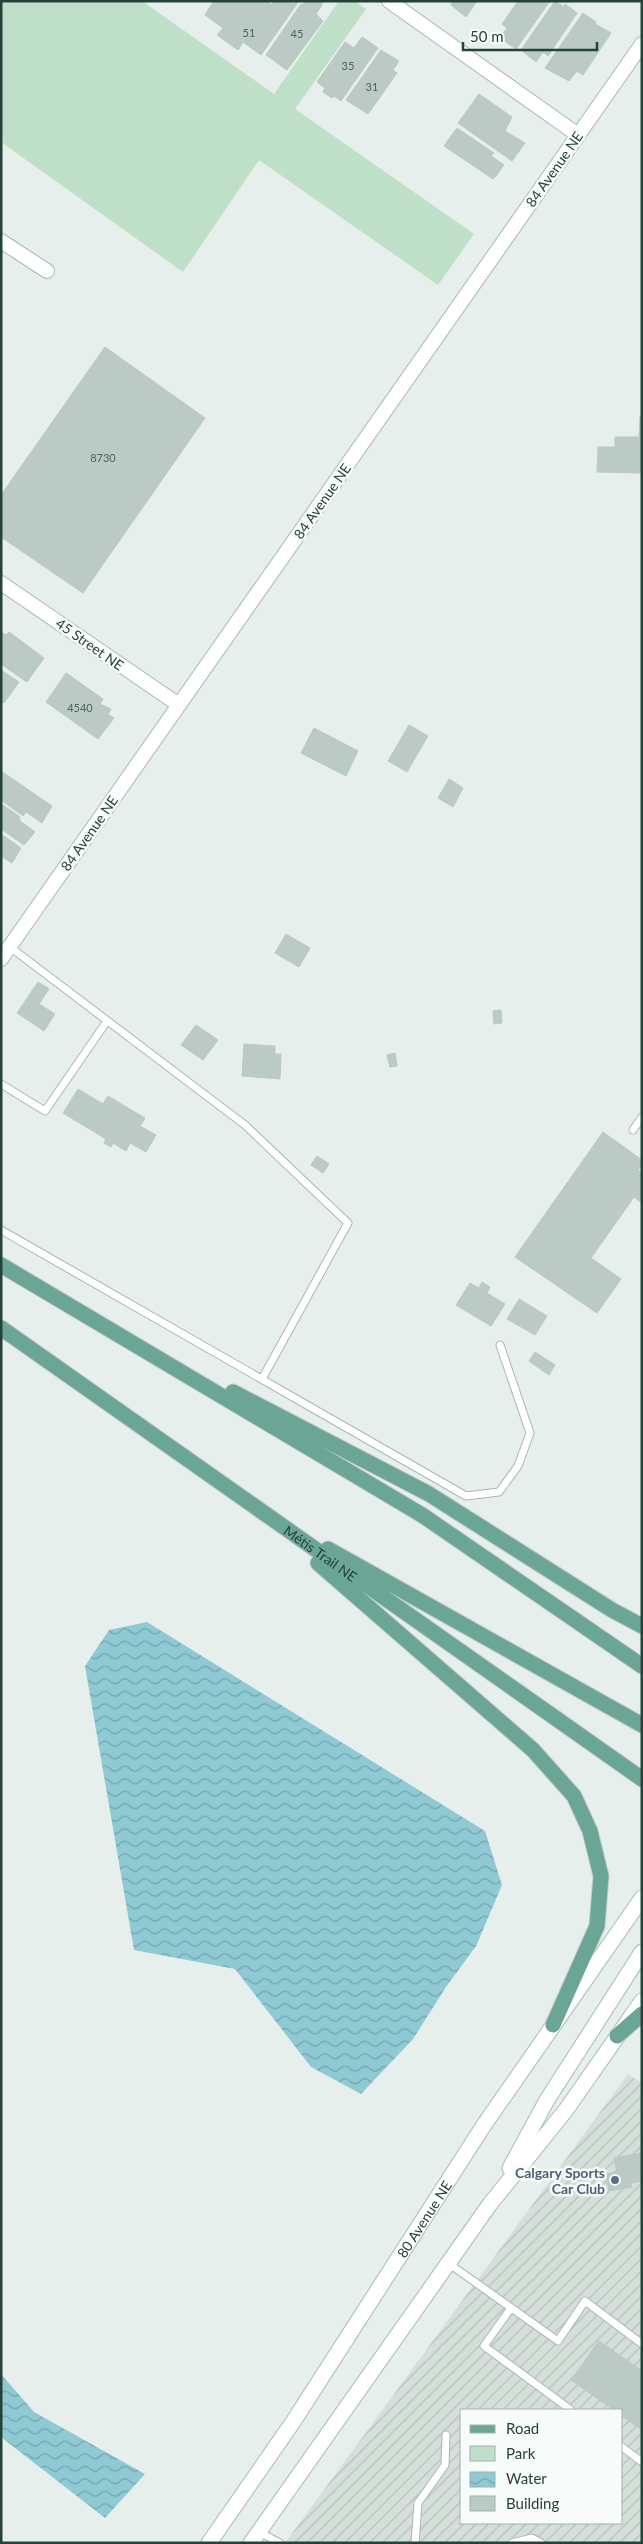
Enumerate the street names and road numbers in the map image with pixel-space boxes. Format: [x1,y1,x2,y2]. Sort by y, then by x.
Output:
street label: 84 Avenue NE [522,128,586,210]
street label: 84 Avenue NE [290,460,354,542]
street label: 45 Street NE [53,614,127,674]
street label: 84 Avenue NE [57,792,121,874]
street label: Métis Trail NE [281,1521,361,1585]
street label: 80 Avenue NE [393,2177,455,2260]

